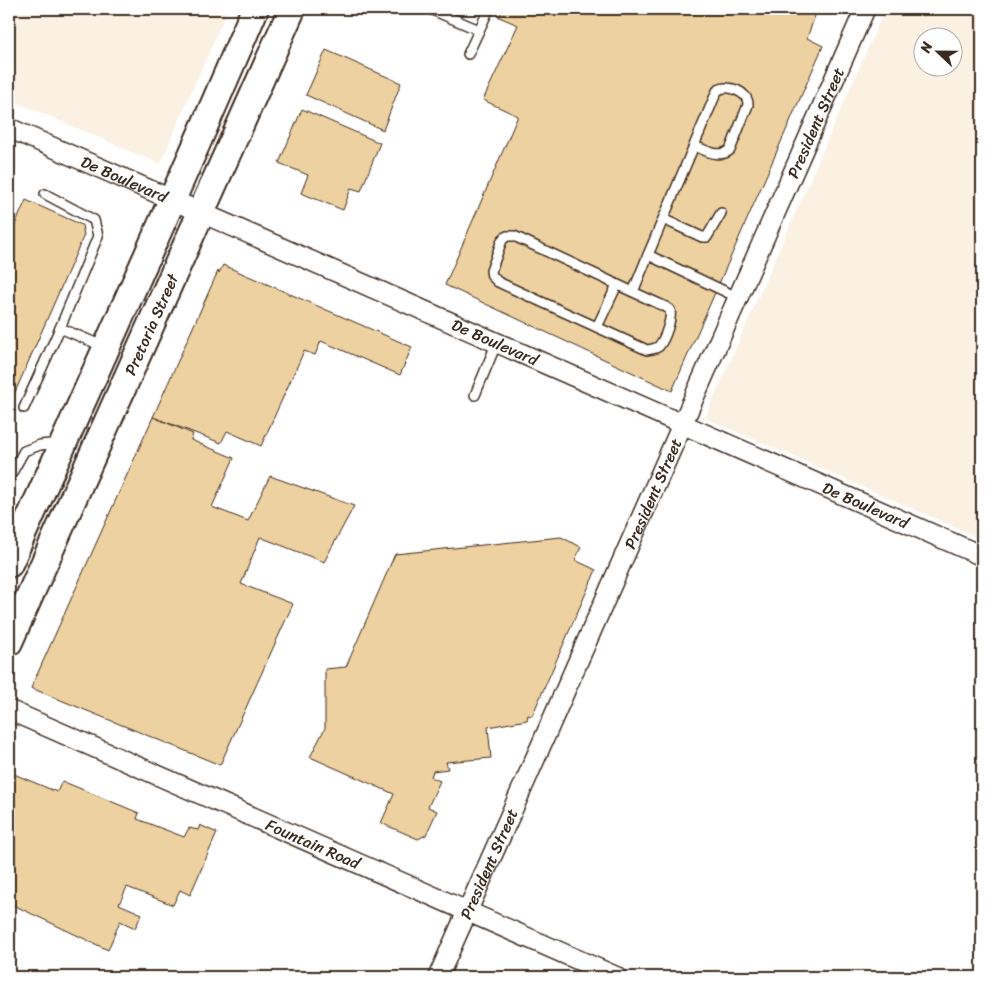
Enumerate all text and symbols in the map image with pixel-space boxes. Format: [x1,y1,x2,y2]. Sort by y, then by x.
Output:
north arrow [914,28,964,78]
text: N [913,38,940,57]
street label: President Street [779,63,853,183]
street label: De Boulevard [76,147,174,212]
street label: Pretoria Street [116,268,187,380]
street label: De Boulevard [447,310,544,375]
street label: President Street [616,433,690,554]
street label: De Boulevard [818,473,915,538]
street label: President Street [452,804,526,924]
street label: Fountain Road [261,810,366,878]

